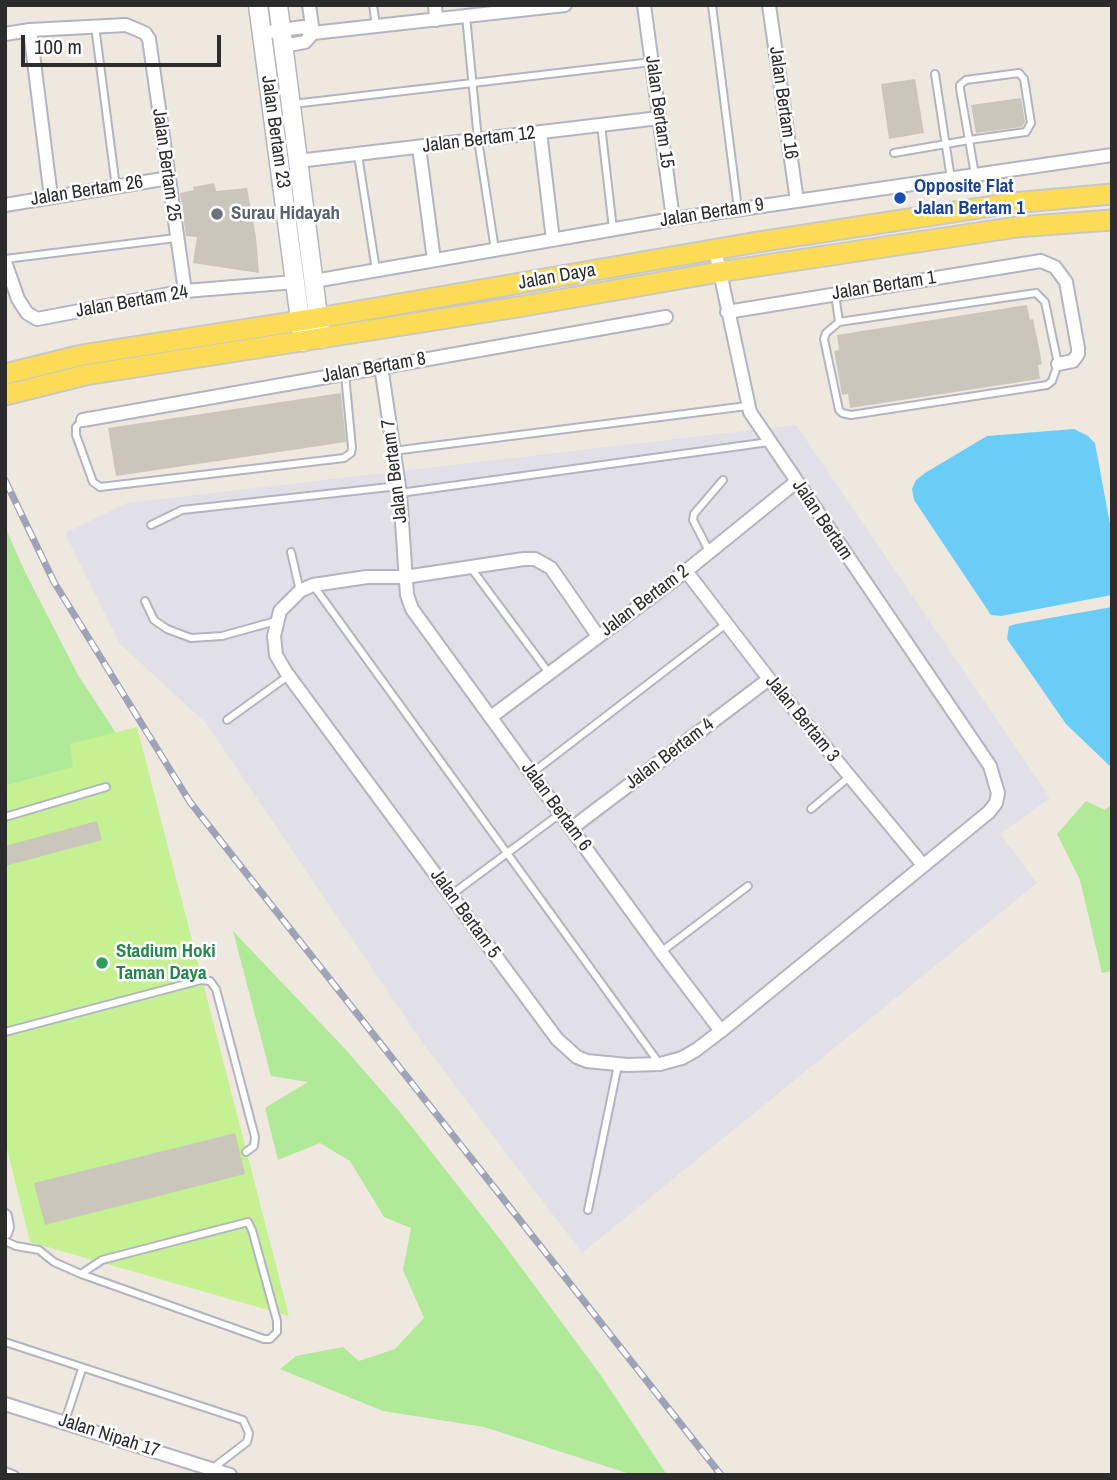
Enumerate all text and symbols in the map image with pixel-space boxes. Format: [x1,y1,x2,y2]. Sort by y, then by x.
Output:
scale bar [24,21,224,65]
text: 100 m [34,32,82,61]
street label: Jalan Bertam 16 [764,45,802,161]
street label: Jalan Bertam 15 [640,54,678,170]
street label: Jalan Bertam 23 [256,74,294,190]
street label: Jalan Bertam 25 [147,107,185,223]
street label: Jalan Bertam 12 [421,122,537,158]
street label: Jalan Bertam 26 [29,171,145,211]
place label: Opposite Flat Jalan Bertam 1 [914,176,1025,220]
marker: Opposite Flat Jalan Bertam 1 [892,190,908,206]
street label: Jalan Bertam 9 [658,194,766,232]
place label: Surau Hidayah [231,203,340,225]
marker: Surau Hidayah [209,206,225,222]
street label: Jalan Daya [517,259,597,295]
street label: Jalan Bertam 1 [830,267,938,305]
street label: Jalan Bertam 24 [74,281,190,323]
street label: Jalan Bertam 8 [320,348,428,388]
street label: Jalan Bertam 7 [377,418,413,524]
street label: Jalan Bertam [787,476,857,564]
street label: Jalan Bertam 2 [596,560,694,642]
street label: Jalan Bertam 3 [760,671,844,767]
street label: Jalan Bertam 4 [621,713,719,795]
street label: Jalan Bertam 6 [516,758,596,856]
street label: Jalan Bertam 5 [425,865,505,963]
place label: Stadium Hoki Taman Daya [116,941,216,985]
marker: Stadium Hoki Taman Daya [94,955,110,971]
street label: Jalan Nipah 17 [56,1409,162,1463]

